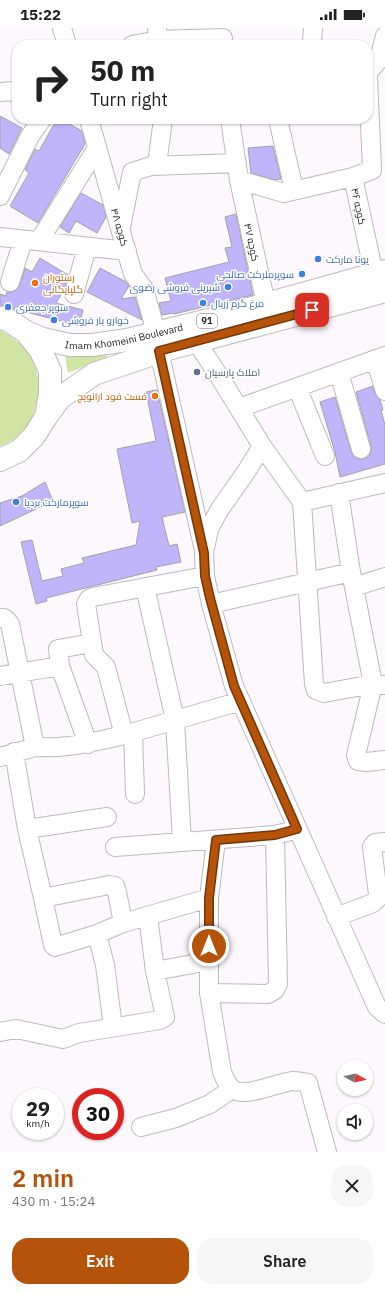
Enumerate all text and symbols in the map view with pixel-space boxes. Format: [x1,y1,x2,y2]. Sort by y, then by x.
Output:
text: 15:22 [20,5,61,24]
text: 50 m [90,52,155,89]
icon: right [24,56,76,108]
text: Turn right [90,88,168,111]
street label: کوچه ۴۶ [348,187,369,226]
street label: کوچه ۴۸ [108,207,131,247]
street label: کوچه ۴۷ [241,222,262,262]
place label: یونا مارکت [326,253,369,266]
marker: یونا مارکت [313,254,323,264]
place label: سوپرملرکت صالحی [216,268,294,281]
marker: سوپرملرکت صالحی [297,269,307,279]
place label: رستوران گلپایگانی [43,271,83,296]
marker: رستوران گلپایگانی [30,278,40,288]
place label: شیرینی فروشی رضوی [129,281,220,294]
marker: شیرینی فروشی رضوی [223,282,233,292]
pin [295,293,329,327]
place label: مرغ گرم زربال [211,297,264,311]
marker: مرغ گرم زربال [198,298,208,308]
icon: arrive [301,299,323,321]
place label: سوپر جعفری [16,301,68,314]
marker: سوپر جعفری [3,302,13,312]
place label: خوارو بار فروشی [62,314,129,327]
road number: 91 [197,314,217,328]
marker: خوارو بار فروشی [49,315,59,325]
street label: Imam Khomeini Boulevard [64,321,184,352]
place label: املاک پارسیان [205,366,260,379]
marker: املاک پارسیان [192,367,202,377]
place label: فست فود ارانویچ [77,390,147,403]
marker: فست فود ارانویچ [150,391,160,401]
place label: سوپرمارکت بردیا [24,496,89,509]
marker: سوپرمارکت بردیا [11,497,21,507]
position arrow [188,925,230,967]
north arrow [337,1060,373,1096]
map controls [337,1060,373,1140]
speed limit sign: 30 [72,1088,124,1140]
text: 29 [26,1095,50,1122]
button: sound [337,1104,373,1140]
text: km/h [26,1117,50,1130]
text: 2 min [12,1162,74,1194]
button: close [331,1165,373,1207]
text: 430 m · 15:24 [12,1193,95,1210]
button: Exit [12,1238,189,1284]
button: Share [197,1238,373,1284]

